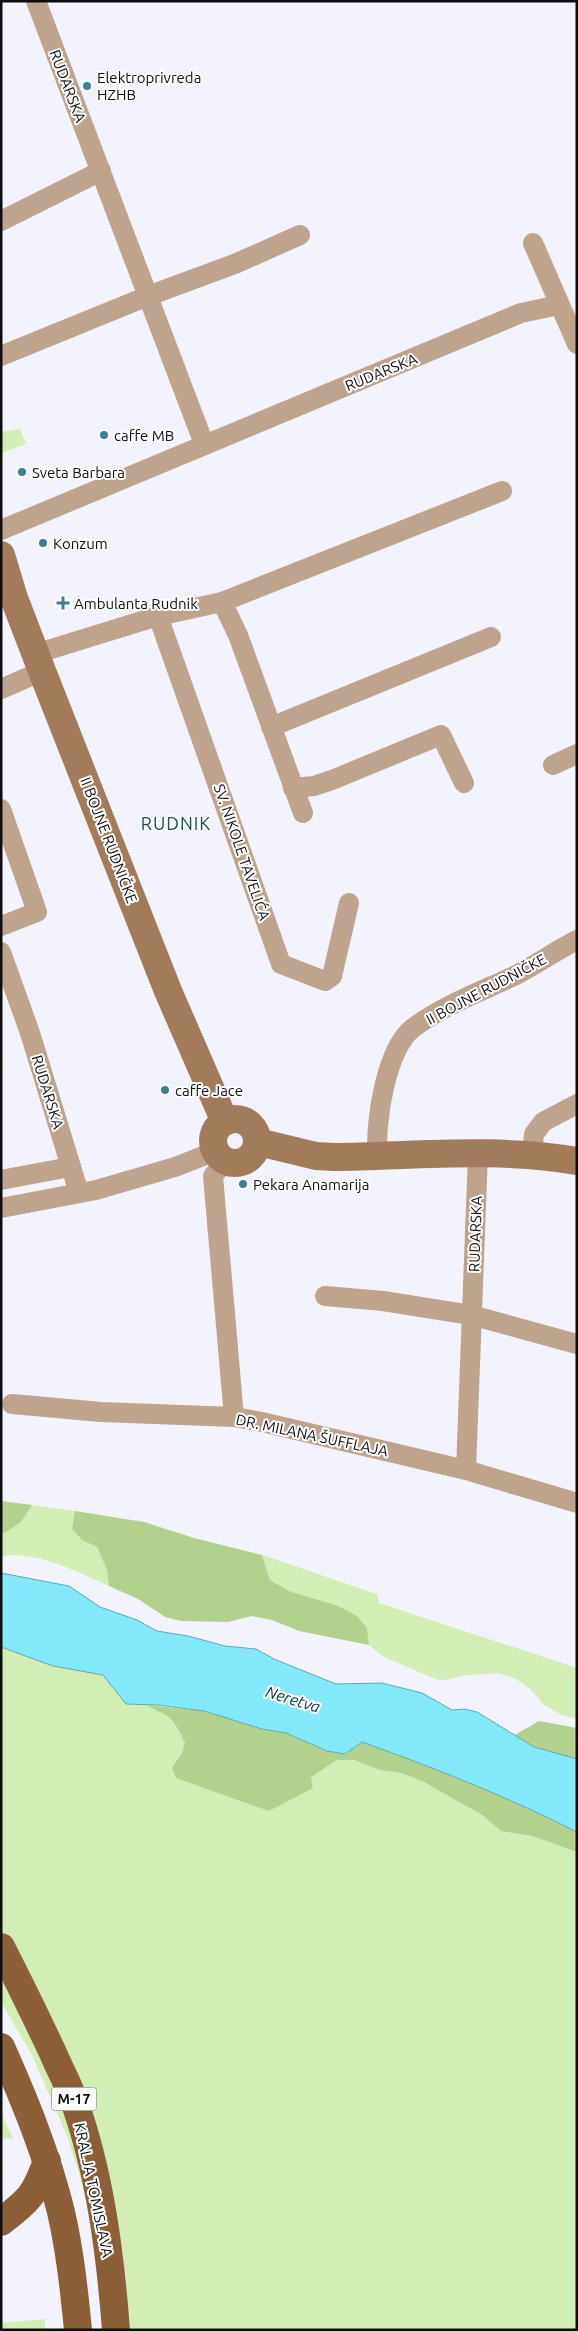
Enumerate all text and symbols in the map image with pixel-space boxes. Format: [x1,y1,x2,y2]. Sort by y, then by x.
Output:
street label: RUDARSKA [46,47,90,125]
place label: Elektroprivreda HZHB [97,69,201,103]
marker: Elektroprivreda HZHB [81,80,93,92]
street label: RUDARSKA [342,350,420,394]
place label: caffe MB [114,427,174,444]
marker: caffe MB [98,429,110,441]
place label: Sveta Barbara [32,464,125,481]
marker: Sveta Barbara [16,466,28,478]
place label: Konzum [53,535,108,552]
marker: Konzum [37,537,49,549]
place label: Ambulanta Rudnik [74,595,198,612]
marker: Ambulanta Rudnik [56,596,70,610]
street label: II BOJNE RUDNIČKE [77,775,141,905]
street label: SV. NIKOLE TAVELIĆA [211,782,273,923]
district label: RUDNIK [141,813,211,833]
street label: II BOJNE RUDNIČKE [423,950,549,1028]
street label: RUDARSKA [29,1053,67,1131]
place label: caffe Jace [175,1082,243,1099]
marker: caffe Jace [159,1084,171,1096]
place label: Pekara Anamarija [253,1176,369,1193]
marker: Pekara Anamarija [237,1178,249,1190]
street label: RUDARSKA [465,1195,485,1272]
street label: DR. MILANA ŠUFFLAJA [234,1411,390,1459]
water label: Neretva [264,1682,323,1716]
road number: M-17 [52,2088,96,2110]
street label: KRALJA TOMISLAVA [71,2121,117,2259]

